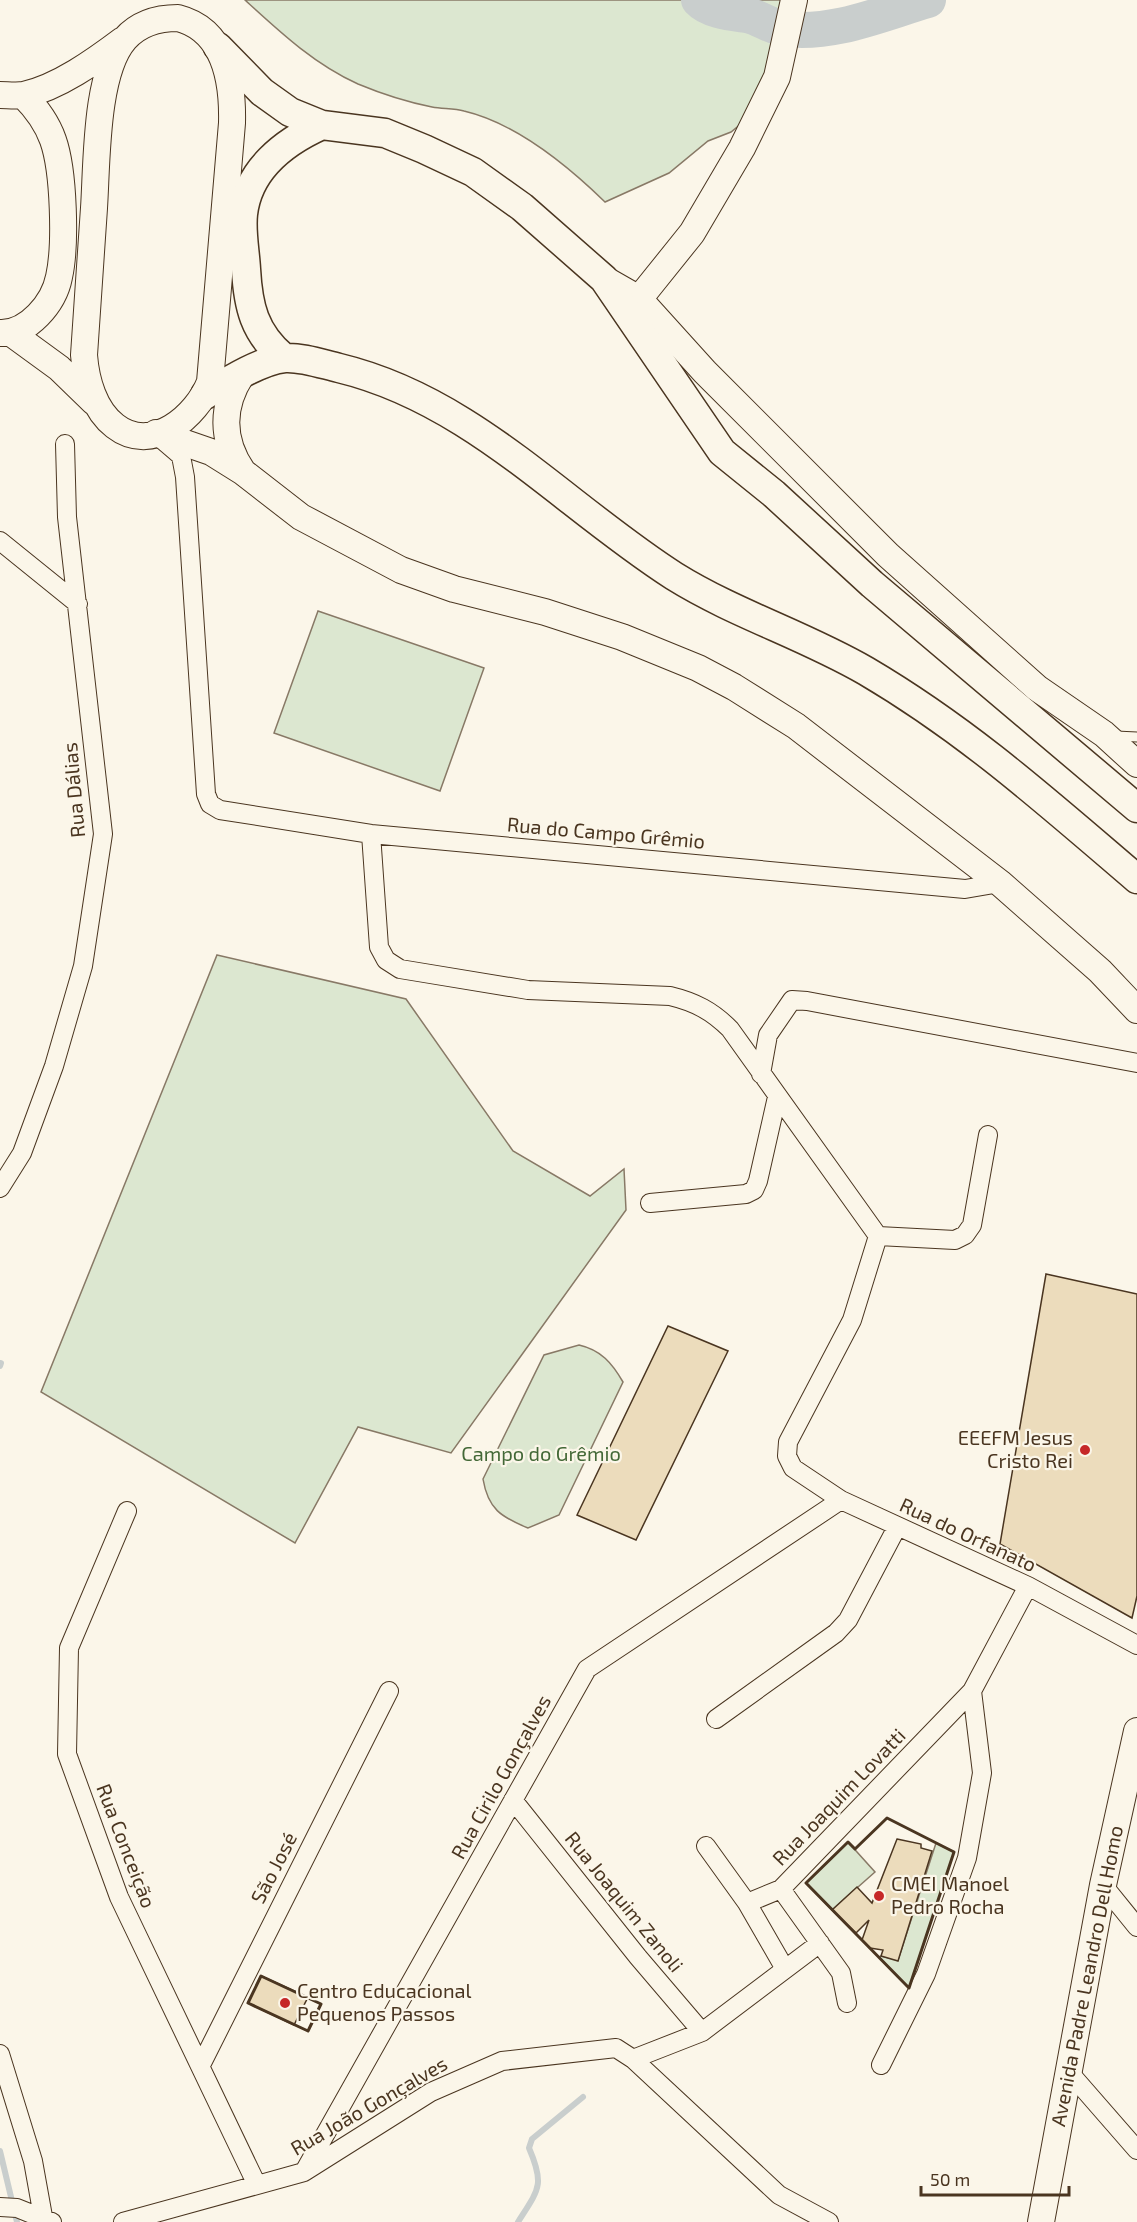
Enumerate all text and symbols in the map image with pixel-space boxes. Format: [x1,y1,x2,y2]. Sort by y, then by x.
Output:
street label: Rua Dálias [57,741,89,839]
street label: Rua do Campo Grêmio [506,811,706,853]
place label: EEEFM Jesus Cristo Rei [958,1425,1073,1472]
park label: Campo do Grêmio [461,1441,621,1465]
marker: EEEFM Jesus Cristo Rei [1078,1443,1092,1457]
street label: Rua do Orfanato [896,1492,1041,1576]
street label: Rua Cirilo Gonçalves [445,1690,556,1863]
street label: Rua Joaquim Lovatti [767,1723,910,1870]
street label: Rua Conceição [91,1780,162,1911]
street label: Avenida Padre Leandro Dell Homo [1045,1823,1127,2128]
street label: Rua Joaquim Zanoli [561,1826,689,1976]
street label: São José [245,1828,301,1907]
place label: CMEI Manoel Pedro Rocha [891,1871,1009,1918]
marker: CMEI Manoel Pedro Rocha [872,1889,886,1903]
place label: Centro Educacional Pequenos Passos [297,1978,471,2025]
marker: Centro Educacional Pequenos Passos [278,1996,292,2010]
street label: Rua João Gonçalves [286,2051,452,2161]
scale bar [921,2159,1070,2197]
text: 50 m [930,2168,970,2190]

